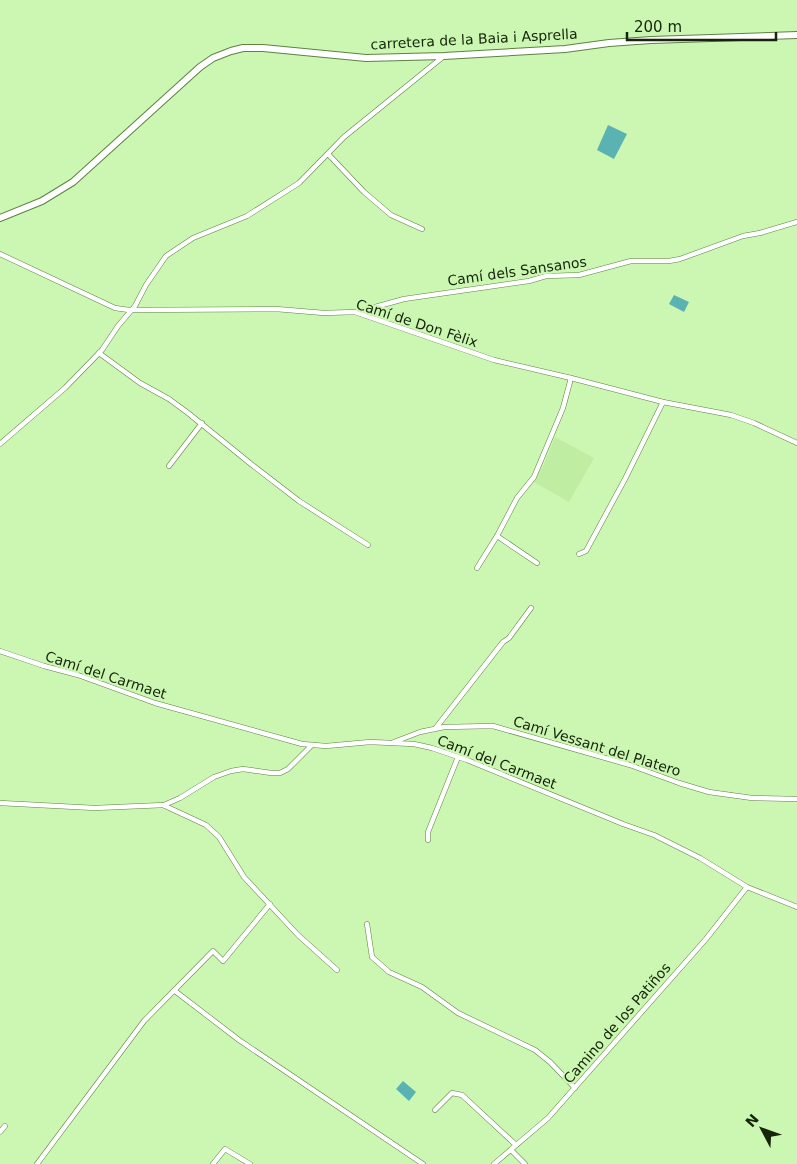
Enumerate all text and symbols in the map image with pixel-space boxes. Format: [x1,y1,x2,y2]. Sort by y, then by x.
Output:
scale bar [627,10,776,42]
text: 200 m [634,18,682,36]
street label: carretera de la Baia i Asprella [370,26,578,52]
street label: Camí dels Sansanos [446,253,588,289]
street label: Camí de Don Fèlix [354,296,480,350]
street label: Camí del Carmaet [43,648,169,702]
street label: Camí Vessant del Platero [511,713,683,779]
street label: Camí del Carmaet [435,732,559,792]
street label: Camino de los Patiños [560,959,674,1087]
north arrow [737,1104,787,1154]
text: N [742,1111,762,1130]

